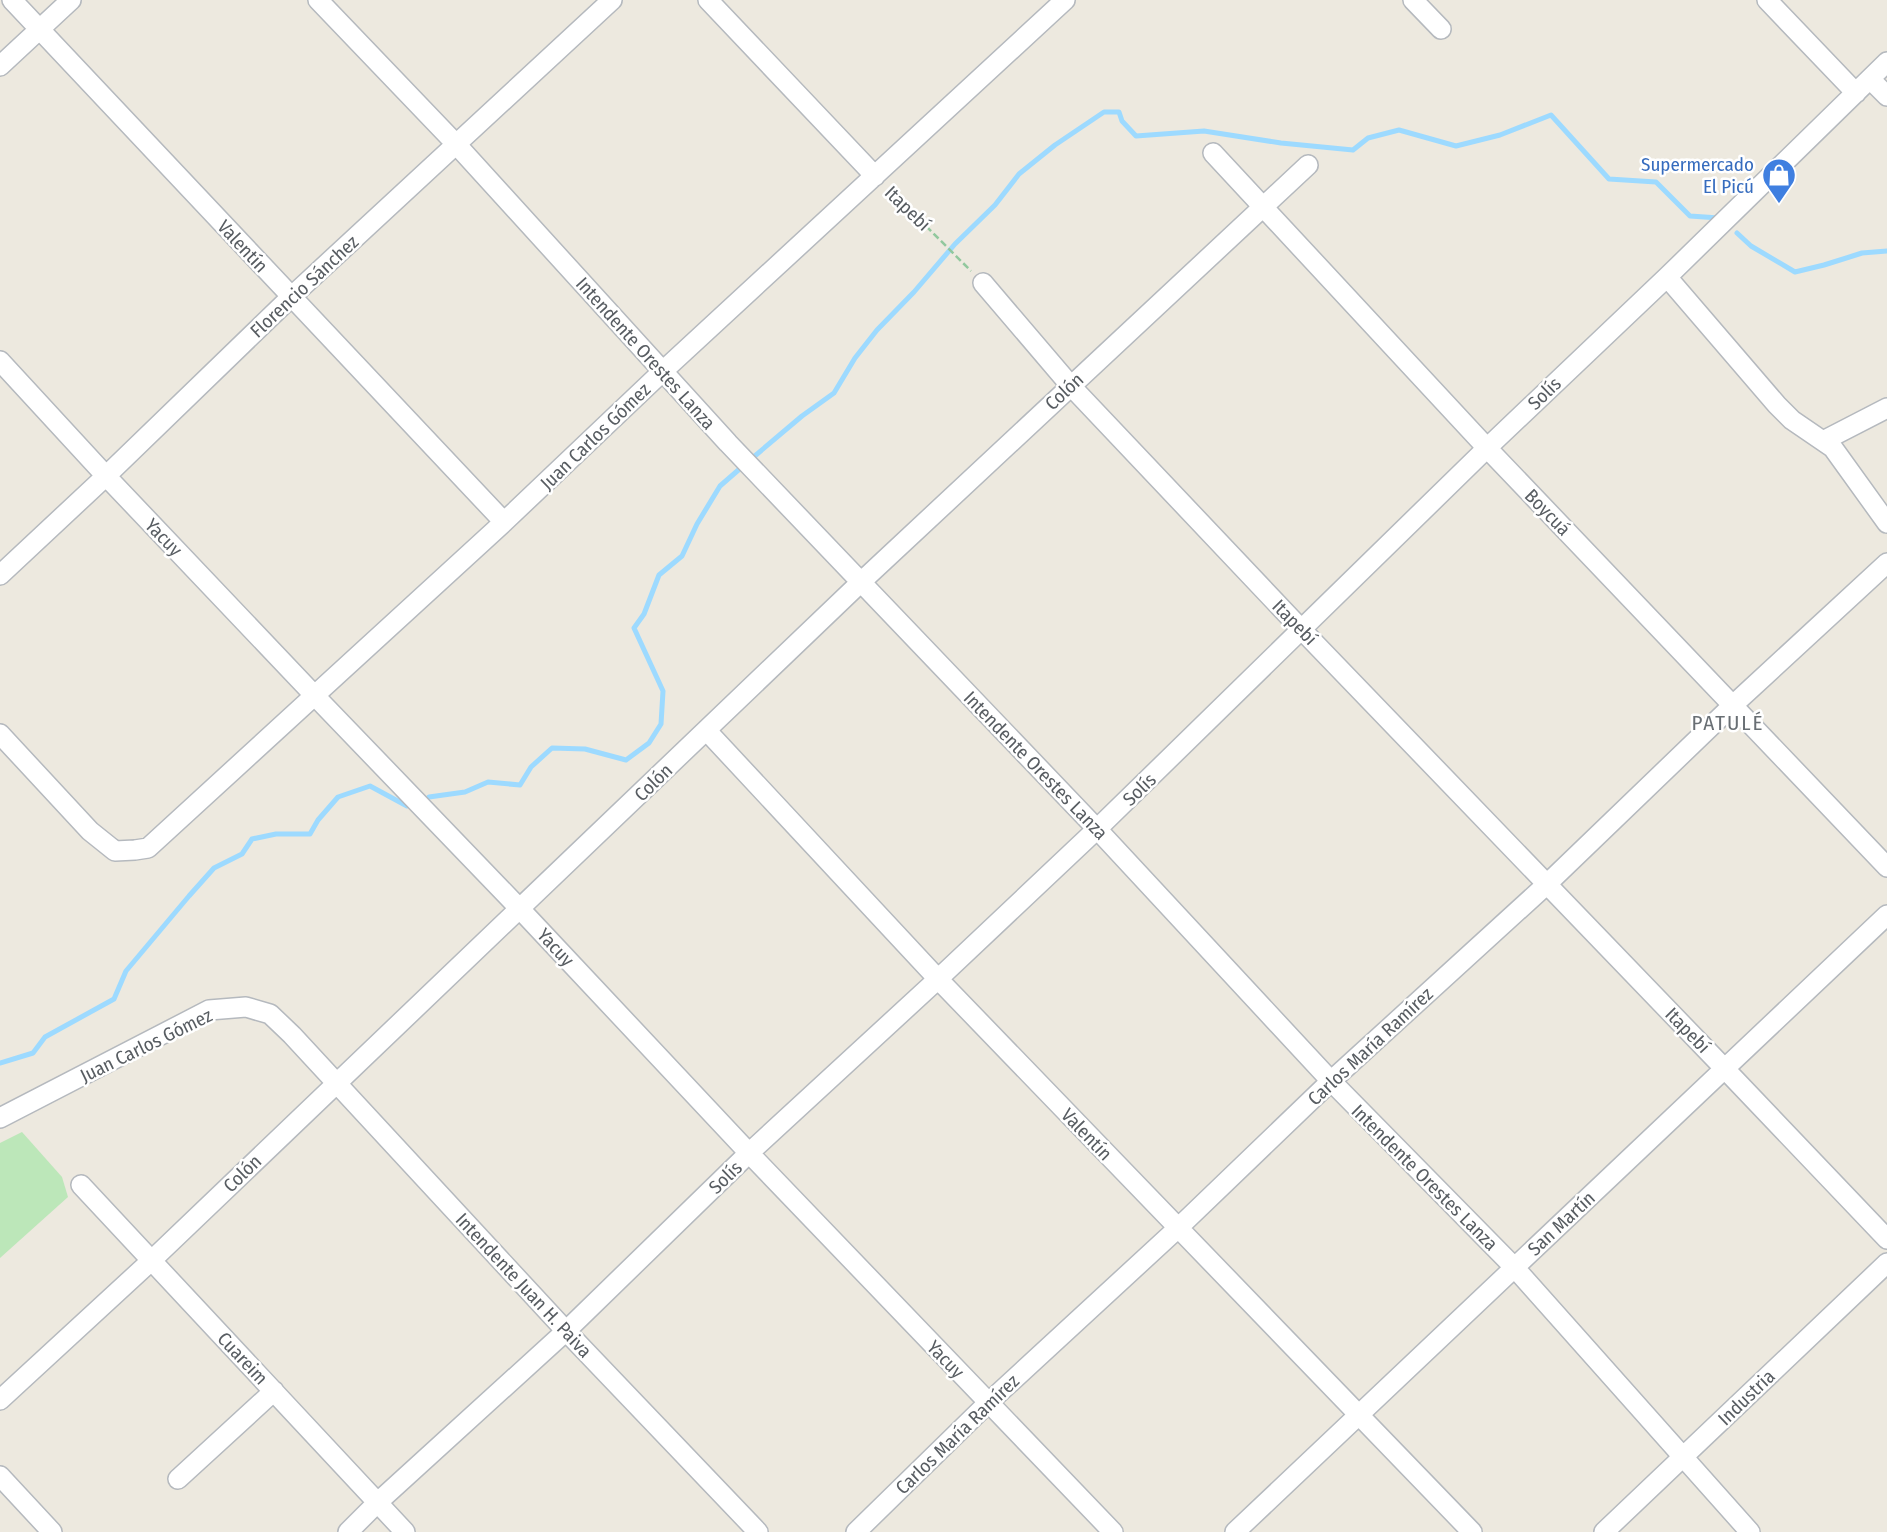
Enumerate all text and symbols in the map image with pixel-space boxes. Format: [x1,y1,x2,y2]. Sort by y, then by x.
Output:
place label: Supermercado El Picú [1641,153,1754,198]
shop icon: Supermercado El Picú [1760,156,1798,205]
street label: Itapebí [880,181,935,236]
street label: Valentín [213,215,273,277]
street label: Florencio Sánchez [245,230,364,342]
street label: Intendente Orestes Lanza [571,272,720,434]
street label: Colón [1040,368,1088,415]
street label: Solís [1523,372,1566,415]
street label: Juan Carlos Gómez [536,378,656,495]
street label: Boycuá [1520,484,1575,540]
street label: Yacuy [140,514,187,561]
street label: Itapebí [1267,595,1322,650]
street label: Intendente Orestes Lanza [959,686,1112,844]
district label: PATULÉ [1692,710,1764,736]
street label: Colón [629,759,677,806]
street label: Solís [1118,768,1161,811]
street label: Yacuy [532,924,579,972]
street label: Carlos María Ramírez [1303,982,1438,1110]
street label: Juan Carlos Gómez [76,1003,216,1087]
street label: Itapebí [1660,1003,1715,1058]
street label: Intendente Orestes Lanza [1347,1099,1503,1255]
street label: Valentín [1056,1104,1117,1165]
street label: Colón [218,1150,266,1197]
street label: Solís [704,1156,747,1199]
street label: San Martín [1523,1186,1600,1260]
street label: Intendente Juan H. Paiva [451,1208,597,1362]
street label: Cuareim [213,1327,273,1389]
street label: Yacuy [922,1336,969,1383]
street label: Industria [1713,1365,1780,1430]
street label: Carlos María Ramírez [891,1369,1024,1499]

